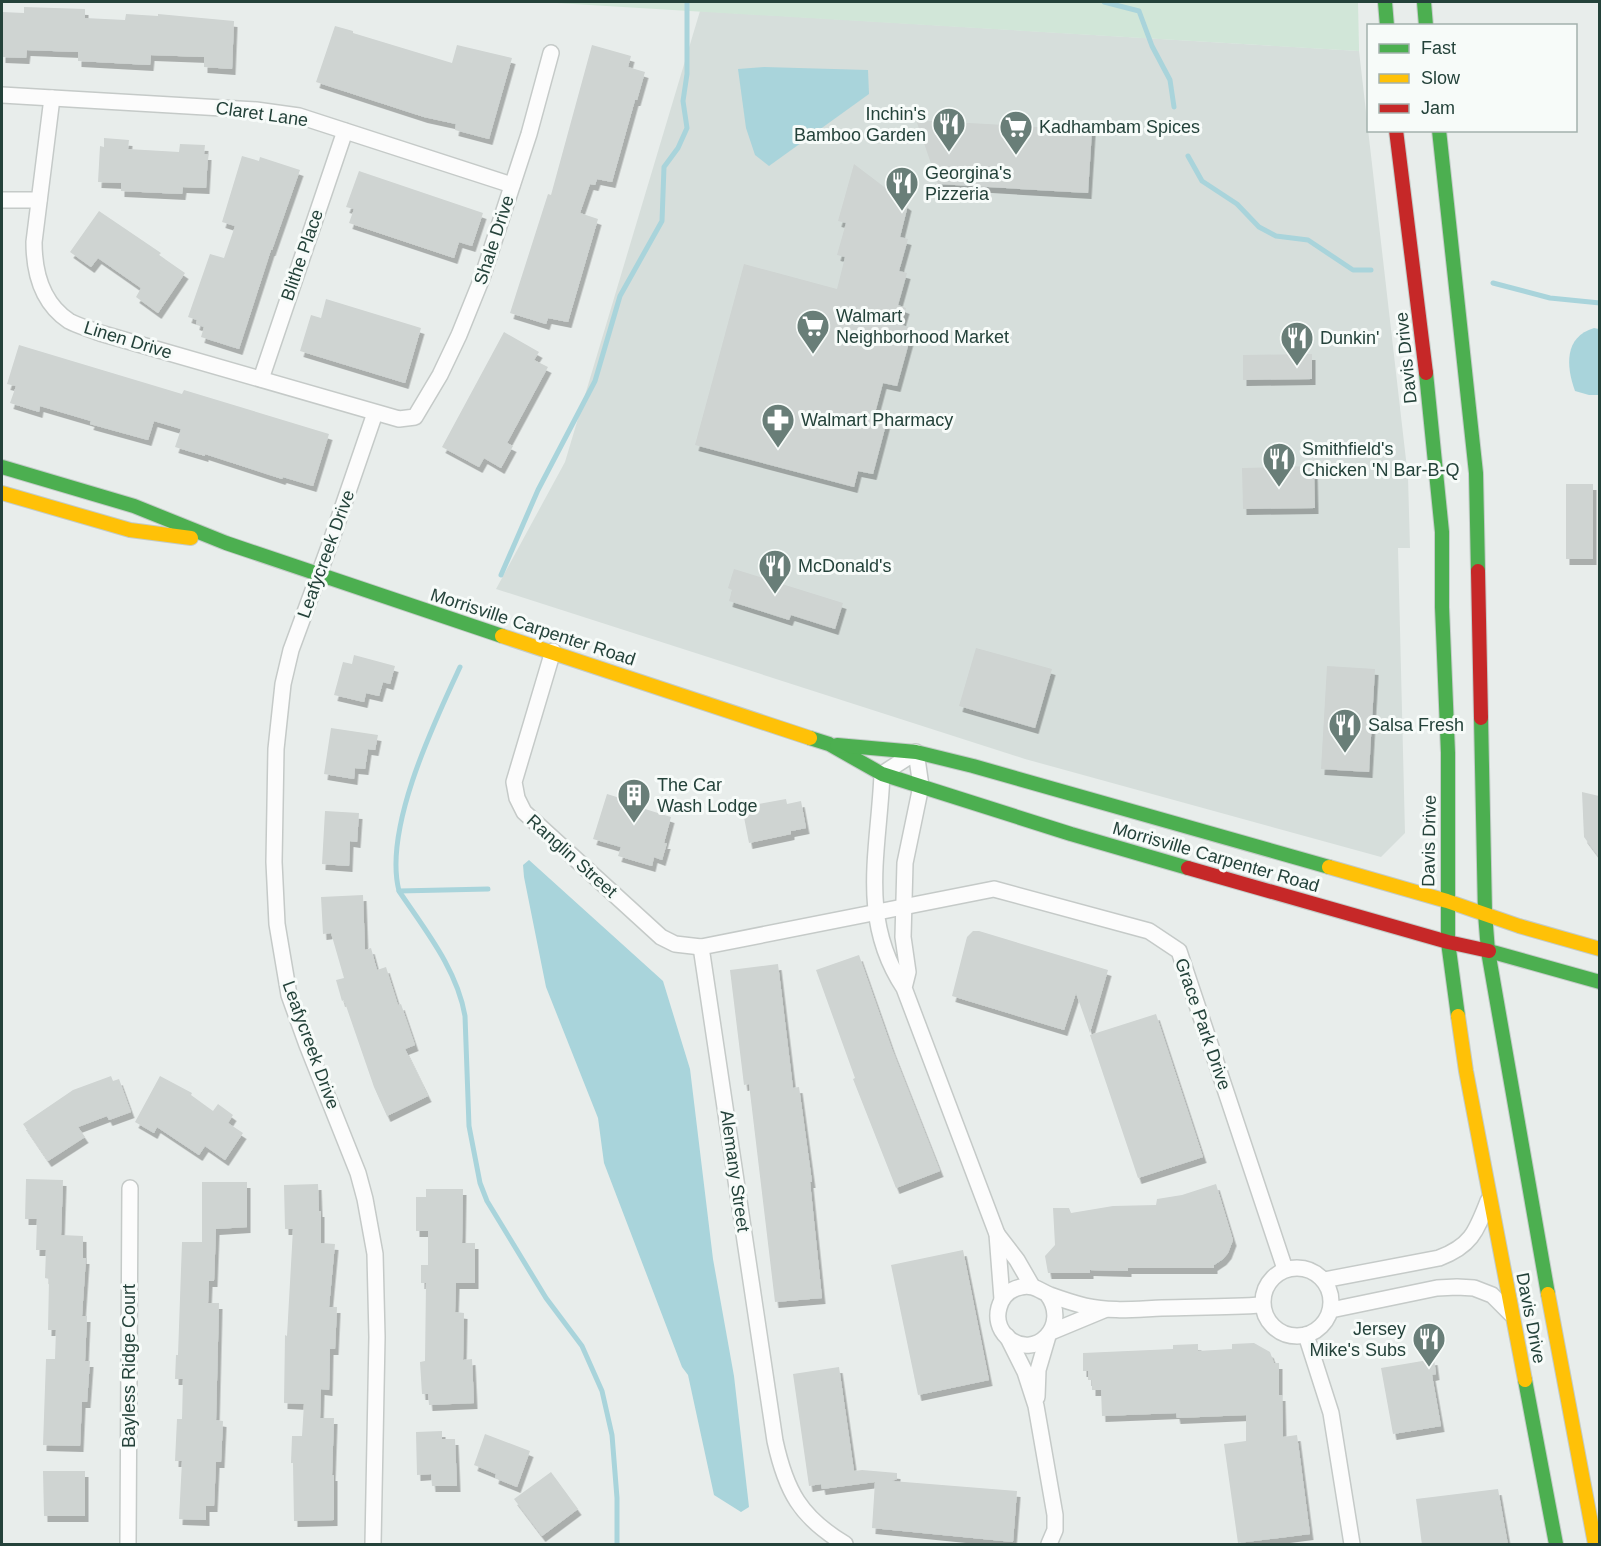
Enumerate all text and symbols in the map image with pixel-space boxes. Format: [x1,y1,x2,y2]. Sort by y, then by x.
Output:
legend [1367,24,1577,132]
text: Fast [1421,38,1456,58]
text: Slow [1421,68,1461,88]
street label: Claret Lane [215,98,309,130]
text: Jam [1421,98,1455,118]
place label: Inchin's Bamboo Garden [794,104,926,145]
restaurant icon: Inchin's Bamboo Garden [931,106,967,153]
supermarket icon: Kadhambam Spices [998,109,1034,156]
place label: Kadhambam Spices [1039,117,1200,137]
place label: Georgina's Pizzeria [925,163,1011,204]
restaurant icon: Georgina's Pizzeria [884,165,920,212]
street label: Shale Drive [470,193,518,287]
street label: Blithe Place [277,207,327,303]
place label: Walmart Neighborhood Market [836,306,1009,347]
supermarket icon: Walmart Neighborhood Market [795,308,831,355]
street label: Davis Drive [1391,311,1421,405]
street label: Linen Drive [82,317,174,363]
restaurant icon: Dunkin' [1279,320,1315,367]
place label: Dunkin' [1320,328,1379,348]
pharmacy icon: Walmart Pharmacy [760,402,796,449]
place label: Walmart Pharmacy [801,410,953,430]
place label: Smithfield's Chicken 'N Bar-B-Q [1302,439,1459,480]
restaurant icon: Smithfield's Chicken 'N Bar-B-Q [1261,441,1297,488]
street label: Leafycreek Drive [294,487,358,621]
restaurant icon: McDonald's [757,548,793,595]
place label: McDonald's [798,556,891,576]
street label: Morrisville Carpenter Road [428,584,638,670]
restaurant icon: Salsa Fresh [1327,707,1363,754]
place label: Salsa Fresh [1368,715,1464,735]
place label: The Car Wash Lodge [657,775,757,816]
building icon: The Car Wash Lodge [616,777,652,824]
street label: Davis Drive [1418,795,1440,887]
street label: Ranglin Street [523,810,621,902]
street label: Morrisville Carpenter Road [1110,818,1322,896]
street label: Grace Park Drive [1171,955,1235,1093]
street label: Leafycreek Drive [279,978,343,1112]
street label: Alemany Street [717,1109,753,1233]
street label: Davis Drive [1512,1271,1550,1365]
street label: Bayless Ridge Court [119,1284,139,1448]
place label: Jersey Mike's Subs [1310,1319,1406,1360]
restaurant icon: Jersey Mike's Subs [1411,1321,1447,1368]

